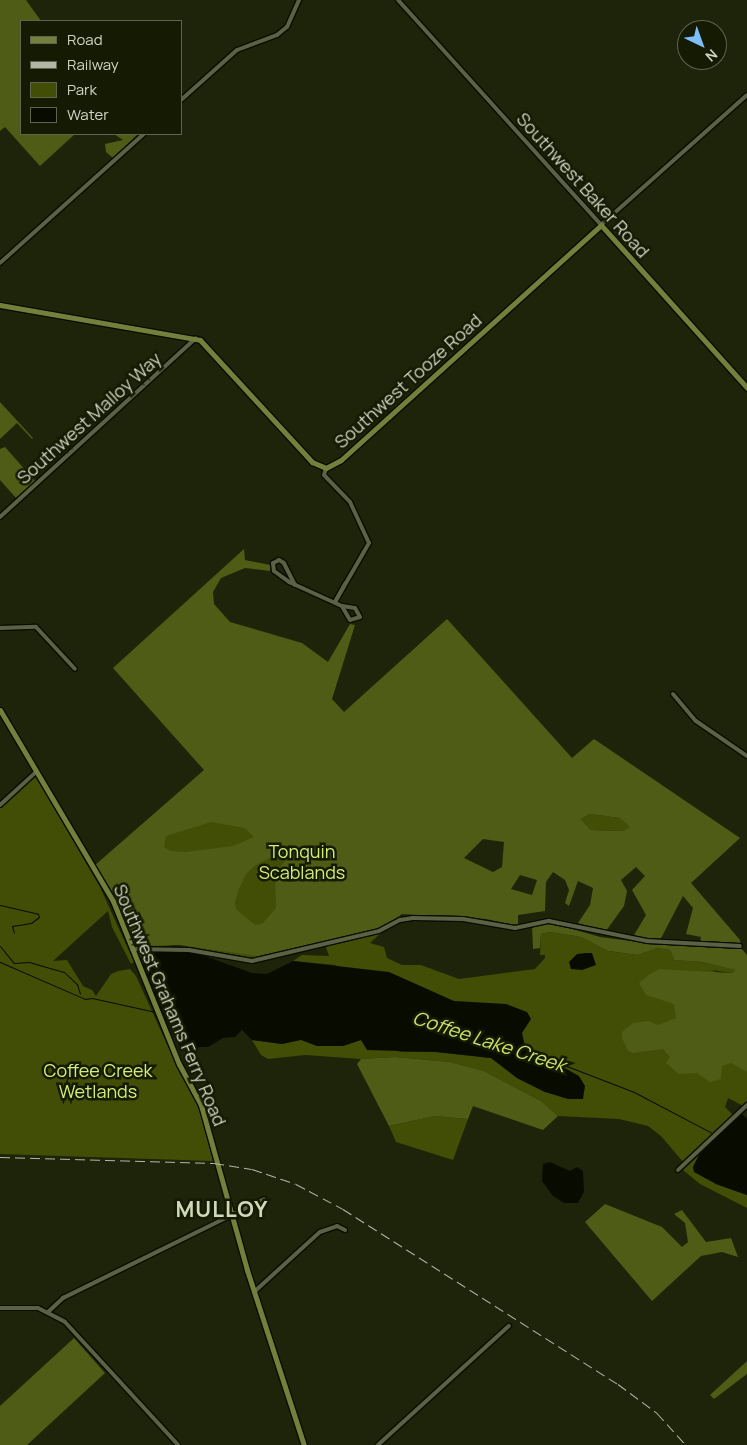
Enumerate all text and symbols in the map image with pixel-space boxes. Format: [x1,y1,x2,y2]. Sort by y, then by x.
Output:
legend [20,20,182,135]
north arrow [677,20,727,70]
text: Road [67,29,103,50]
text: N [702,45,722,66]
text: Railway [67,54,119,75]
text: Park [67,79,97,100]
text: Water [67,104,109,125]
street label: Southwest Baker Road [512,108,654,262]
street label: Southwest Tooze Road [330,309,486,453]
street label: Southwest Malloy Way [12,348,166,488]
park label: Tonquin Scablands [259,841,345,884]
street label: Southwest Grahams Ferry Road [109,881,231,1129]
water label: Coffee Lake Creek [410,1007,568,1077]
park label: Coffee Creek Wetlands [44,1060,152,1102]
district label: MULLOY [175,1197,269,1223]

